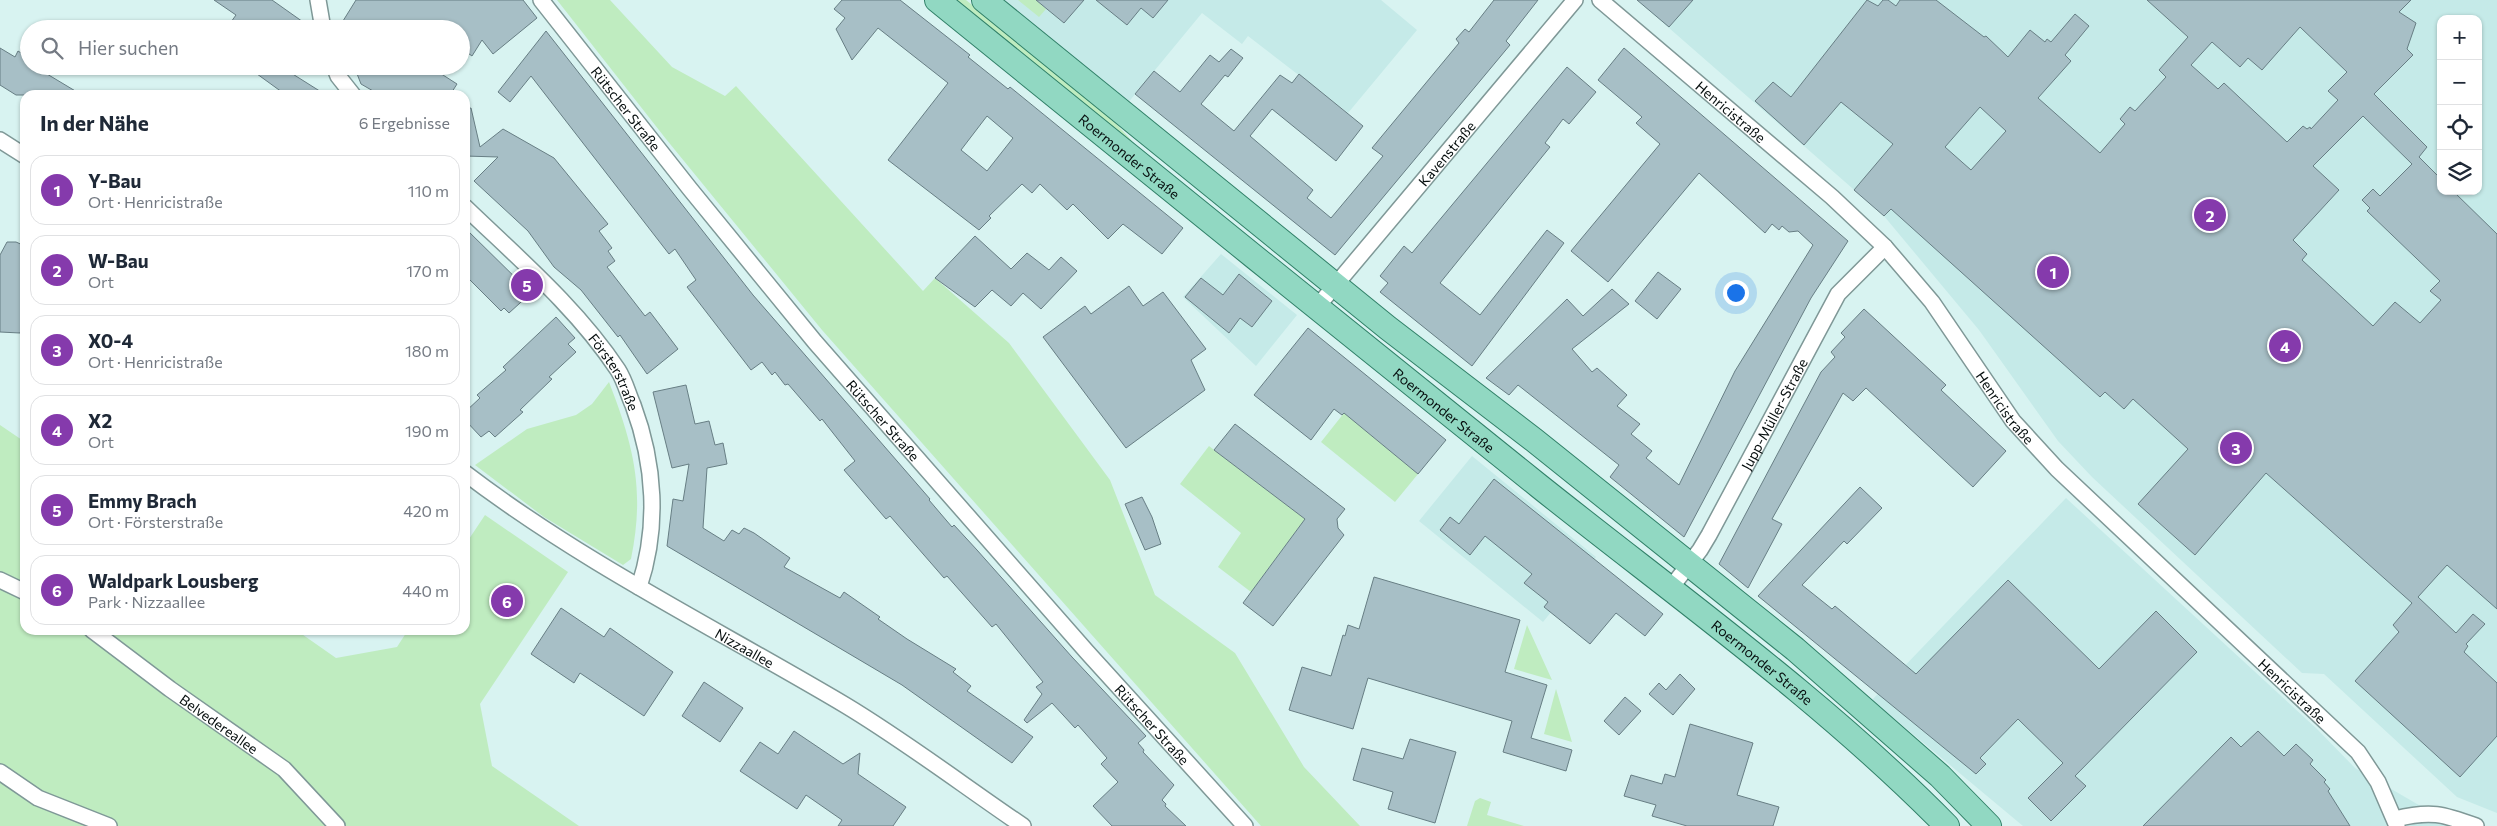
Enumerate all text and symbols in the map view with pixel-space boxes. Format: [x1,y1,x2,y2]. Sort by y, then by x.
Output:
map controls [2437,15,2482,195]
button: + [2437,15,2482,60]
search box [20,20,470,75]
icon: search [38,34,66,62]
text: Hier suchen [78,36,179,59]
button: − [2437,60,2482,105]
street label: Rütscher Straße [588,63,665,154]
street label: Henricistraße [1693,77,1770,146]
button: locate [2437,105,2482,150]
text: In der Nähe [40,110,149,135]
street label: Roermonder Straße [1076,110,1184,202]
text: 6 Ergebnisse [359,113,450,132]
street label: Kavenstraße [1414,117,1478,189]
button: layers [2437,150,2482,195]
text: Y-Bau [88,169,141,192]
text: 1 [53,181,61,200]
text: 110 m [408,181,449,200]
text: Ort · Henricistraße [88,192,223,211]
pin: 2 [2194,196,2226,234]
text: W-Bau [88,249,149,272]
pin: 1 [2037,253,2069,291]
text: 2 [52,261,62,280]
text: 170 m [406,261,449,280]
pin: 5 [511,266,543,304]
text: Ort [88,272,114,291]
your location [1723,280,1749,306]
pin: 4 [2269,327,2301,365]
text: X0-4 [88,329,133,352]
street label: Försterstraße [586,330,643,413]
text: 3 [52,341,62,360]
text: 180 m [405,341,449,360]
text: Ort · Henricistraße [88,352,223,371]
street label: Jupp-Müller-Straße [1737,355,1811,473]
street label: Roermonder Straße [1390,364,1498,456]
street label: Henricistraße [1973,368,2038,447]
street label: Rütscher Straße [843,376,924,464]
text: X2 [88,409,112,432]
text: 4 [52,421,62,440]
text: 190 m [405,421,449,440]
pin: 3 [2220,429,2252,467]
text: Ort [88,432,114,451]
text: Emmy Brach [88,489,197,512]
text: 5 [52,501,62,520]
text: 420 m [403,501,449,520]
text: Ort · Försterstraße [88,512,223,531]
text: Waldpark Lousberg [88,569,258,592]
text: 6 [52,581,62,600]
text: 440 m [402,581,449,600]
pin: 6 [491,582,523,620]
text: Park · Nizzaallee [88,592,205,611]
street label: Roermonder Straße [1708,616,1816,708]
street label: Nizzaallee [712,624,777,671]
street label: Henricistraße [2255,655,2330,726]
street label: Rütscher Straße [1112,680,1193,768]
street label: Belvedereallee [177,690,262,757]

